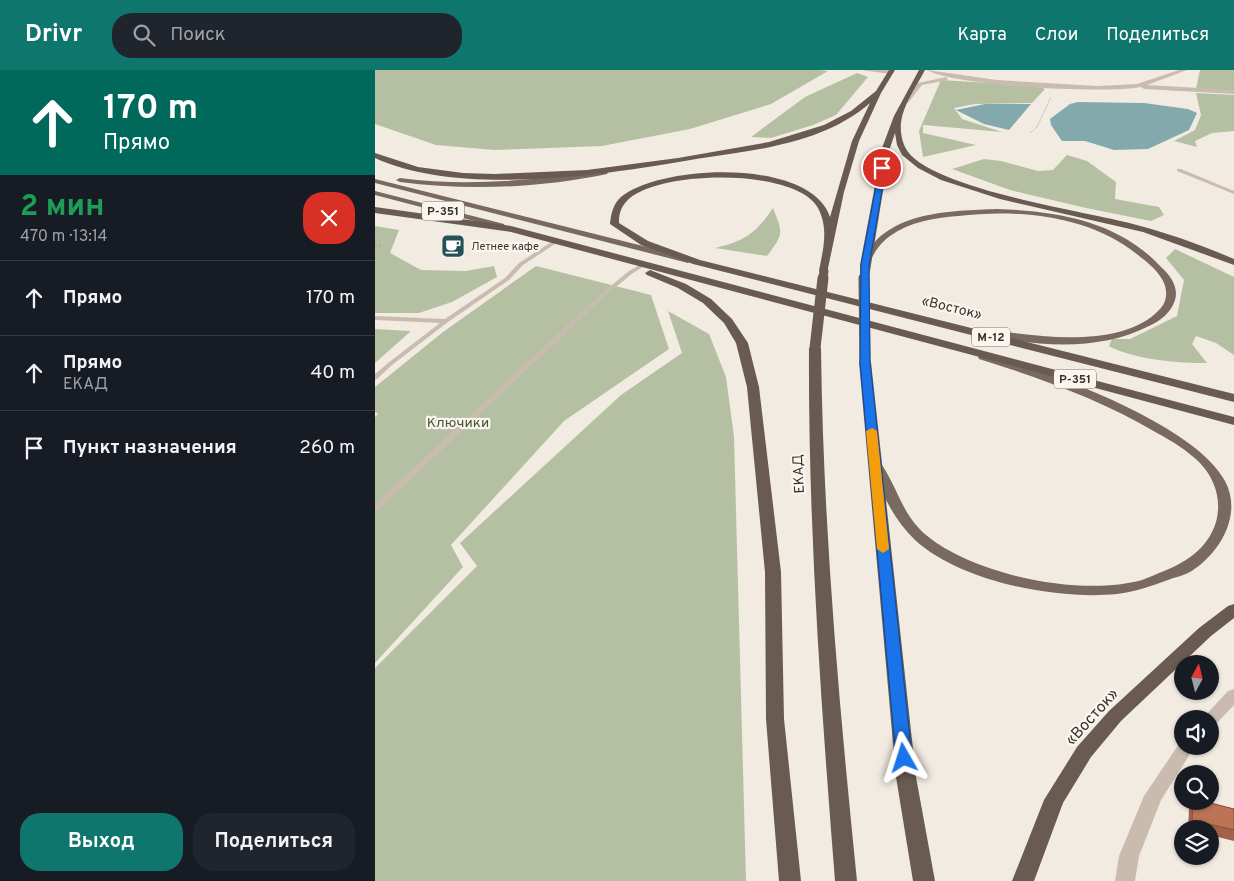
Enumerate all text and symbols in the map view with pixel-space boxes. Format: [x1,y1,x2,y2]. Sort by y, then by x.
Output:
search box [112,13,462,58]
text: Drivr [25,20,82,50]
icon: search [130,21,158,49]
text: Поиск [170,23,226,47]
text: Карта [957,24,1007,47]
text: Слои [1035,24,1078,47]
text: Поделиться [1106,24,1209,47]
text: 170 m [103,87,198,131]
icon: ahead [20,90,85,155]
text: Прямо [103,130,170,157]
pin [861,147,903,189]
icon: arrive [868,154,896,182]
text: 2 мин [20,189,104,226]
button: close [303,192,355,244]
road number: Р-351 [422,202,464,220]
text: 470 m · 13:14 [20,227,108,247]
cafe icon: Летнее кафе [440,233,466,259]
place label: Летнее кафе [471,240,539,254]
icon: ahead [20,284,48,312]
text: Прямо [63,286,122,310]
text: 170 m [306,286,355,310]
street label: «Восток» [920,293,983,324]
road number: М-12 [972,328,1010,346]
text: Прямо [63,351,122,375]
icon: ahead [20,359,48,387]
text: 40 m [310,361,355,385]
road number: Р-351 [1054,370,1096,388]
text: ЕКАД [63,375,108,395]
park label: Ключики [427,415,489,432]
icon: arrive [20,434,48,462]
text: Пункт назначения [63,436,237,460]
text: 260 m [299,436,355,460]
street label: ЕКАД [790,454,809,494]
north arrow [1174,655,1219,700]
map controls [1174,655,1219,865]
street label: «Восток» [1062,685,1123,750]
button: sound [1174,710,1219,755]
position arrow [877,731,929,783]
button: search [1174,765,1219,810]
button: Выход [20,813,183,871]
button: Поделиться [193,813,355,871]
button: layers [1174,820,1219,865]

